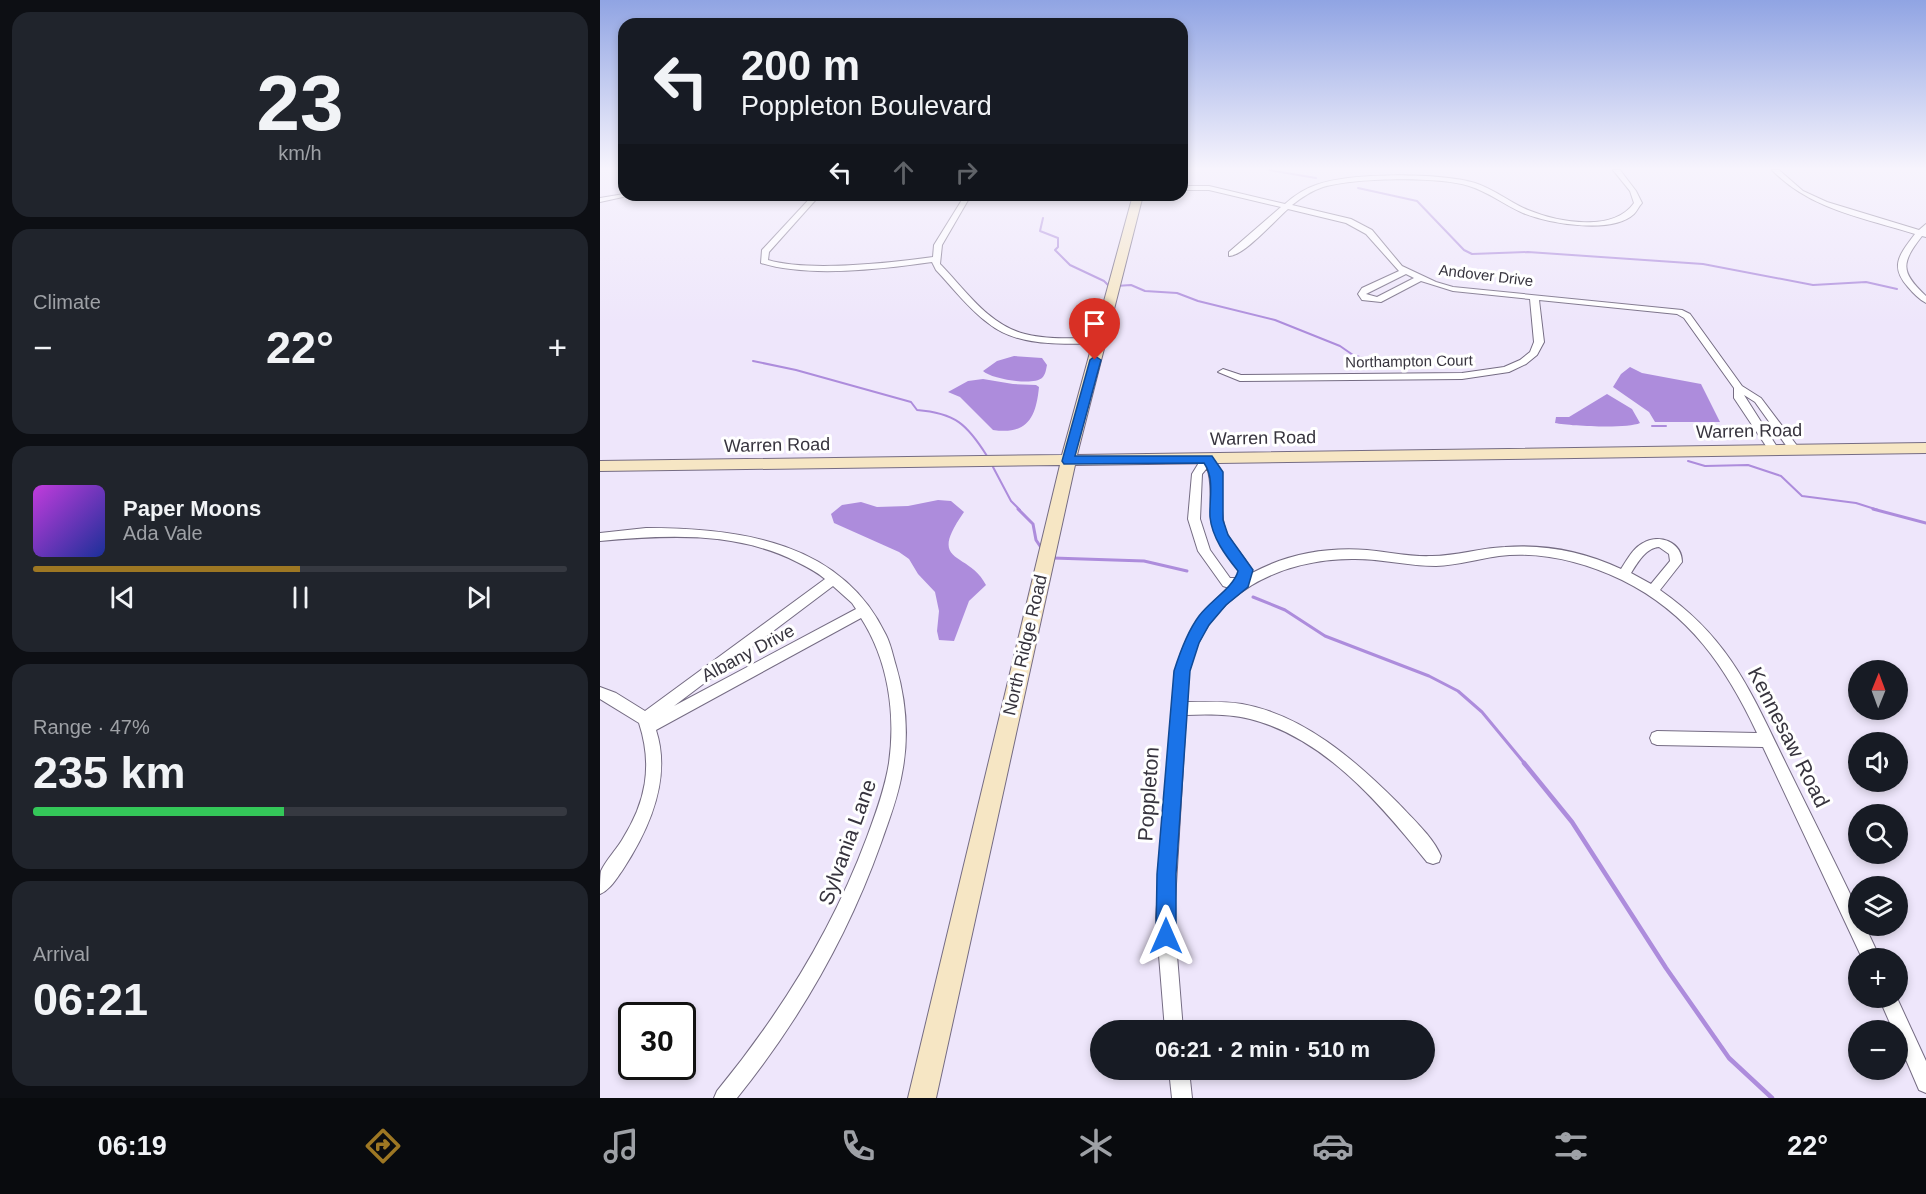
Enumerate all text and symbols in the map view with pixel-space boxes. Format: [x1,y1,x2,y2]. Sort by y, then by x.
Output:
icon: left [642,42,720,120]
text: 200 m [741,42,860,89]
text: 23 [257,59,343,147]
text: Poppleton Boulevard [741,91,992,121]
text: km/h [278,142,322,164]
icon: left [824,156,857,189]
icon: ahead [887,156,920,189]
icon: right [950,156,983,189]
street label: Andover Drive [1438,261,1534,289]
text: Climate [33,291,101,313]
pin [1069,298,1120,360]
icon: arrive [1078,307,1111,340]
text: 22° [266,322,334,373]
text: − [33,329,52,366]
text: + [548,329,567,366]
street label: Northampton Court [1345,351,1474,371]
street label: Warren Road [1696,420,1802,442]
street label: Warren Road [1210,427,1316,449]
street label: Warren Road [724,434,830,456]
text: Paper Moons [123,496,261,521]
text: Ada Vale [123,522,203,544]
street label: North Ridge Road [999,573,1051,717]
icon: previous [106,581,139,614]
icon: pause [284,581,317,614]
icon: next [462,581,495,614]
street label: Albany Drive [698,620,798,686]
north arrow [1848,660,1908,720]
map controls [1848,660,1908,1080]
street label: Kennesaw Road [1744,663,1834,811]
text: Range · 47% [33,716,150,738]
button: sound [1848,732,1908,792]
street label: Poppleton [1133,746,1163,842]
text: 235 km [33,747,186,798]
street label: Sylvania Lane [814,776,880,908]
button: search [1848,804,1908,864]
button: layers [1848,876,1908,936]
position arrow [1134,904,1198,968]
text: Arrival [33,943,90,965]
button: + [1848,948,1908,1008]
text: 06:21 [33,974,148,1025]
speed limit sign: 30 [618,1002,696,1080]
button: − [1848,1020,1908,1080]
text: 06:21 · 2 min · 510 m [1155,1037,1370,1062]
icon: directions [362,1125,404,1167]
icon: music [600,1125,642,1167]
icon: phone [837,1125,879,1167]
icon: climate [1075,1125,1117,1167]
icon: car [1312,1125,1354,1167]
icon: filters [1550,1125,1592,1167]
text: 06:19 [98,1131,167,1161]
text: 22° [1787,1131,1828,1161]

